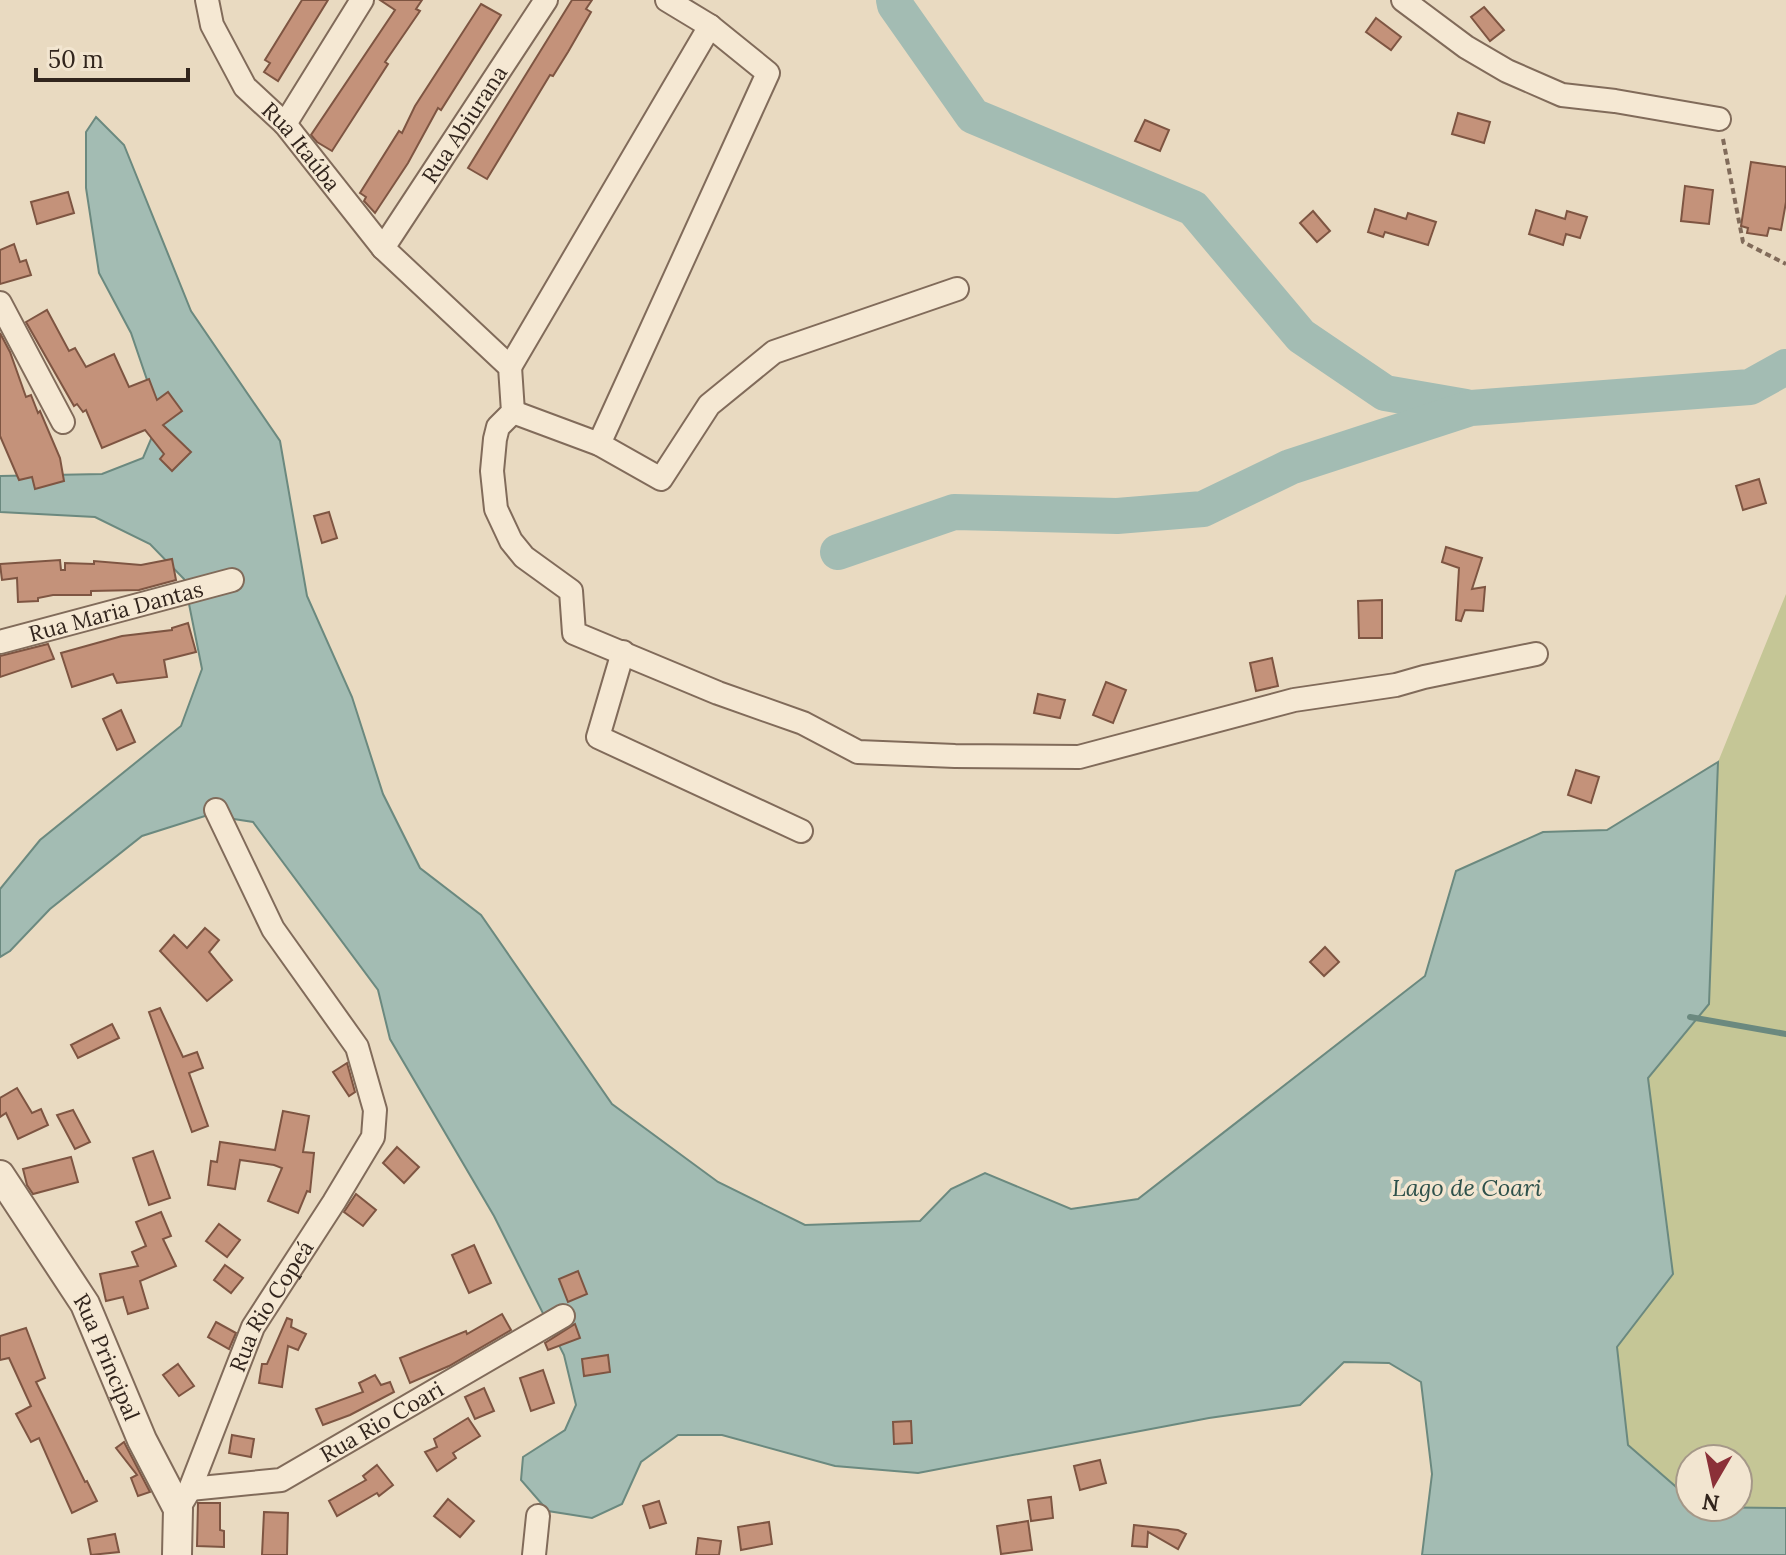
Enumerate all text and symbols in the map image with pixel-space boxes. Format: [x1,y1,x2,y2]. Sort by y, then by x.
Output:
scale bar [36,32,188,82]
text: 50 m [48,44,104,75]
street label: Rua Abiurana [415,60,513,189]
street label: Rua Itaúba [256,96,347,197]
street label: Rua Maria Dantas [26,574,206,648]
water label: Lago de Coari [1392,1172,1542,1203]
street label: Rua Rio Copeá [223,1235,319,1376]
street label: Rua Principal [68,1288,146,1425]
street label: Rua Rio Coari [315,1375,449,1468]
north arrow [1674,1443,1754,1523]
text: N [1700,1488,1721,1518]

